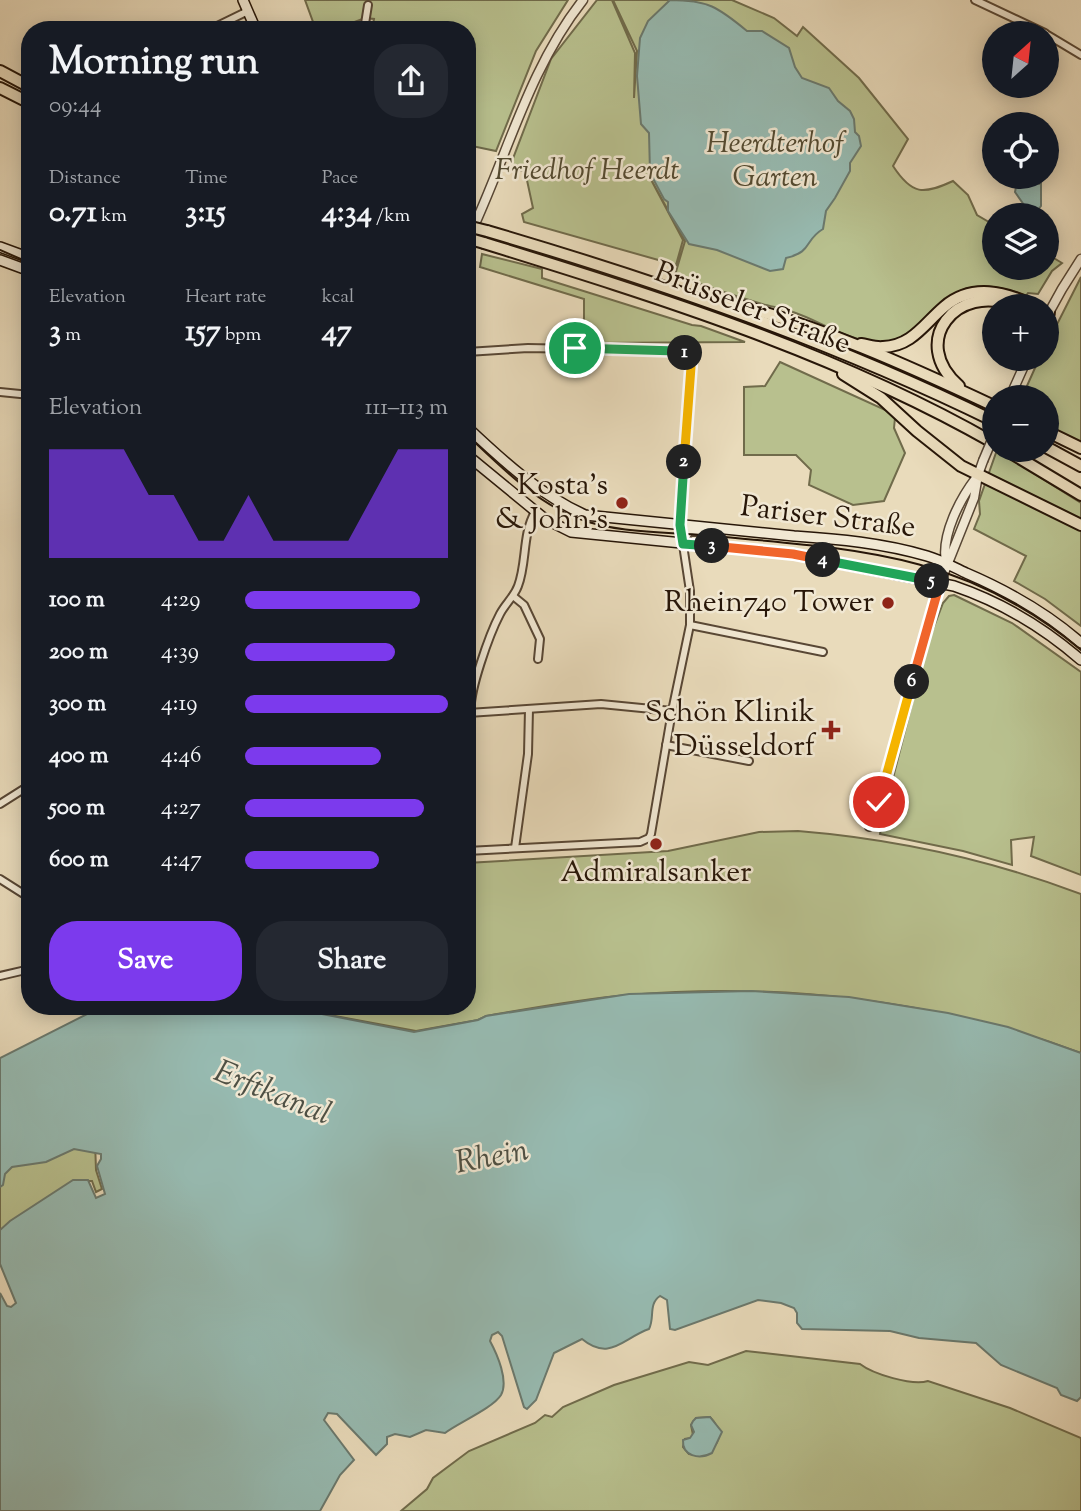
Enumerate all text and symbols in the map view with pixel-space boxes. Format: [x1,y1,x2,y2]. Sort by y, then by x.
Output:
north arrow [982,21,1059,98]
map controls [982,21,1059,462]
text: Morning run [49,37,259,91]
button: share [374,44,448,118]
text: 09:44 [49,90,102,123]
button: locate [982,112,1059,189]
park label: Heerdterhof Garten [706,123,847,200]
park label: Friedhof Heerdt [494,150,680,193]
text: Distance [49,165,121,192]
text: Time [185,165,228,192]
text: Pace [322,165,358,192]
text: 0.71 [49,192,97,235]
text: 3:15 [185,192,226,235]
text: 4:34 [322,192,372,235]
text: km [97,203,127,230]
text: /km [372,203,410,230]
button: layers [982,203,1059,280]
street label: Brüsseler Straße [647,252,857,366]
text: Elevation [49,284,126,311]
text: Heart rate [185,284,266,311]
text: kcal [322,284,354,311]
button: + [982,294,1059,371]
text: 3 [49,311,61,354]
text: 157 [185,311,221,354]
text: 47 [322,311,352,354]
pin [545,318,605,378]
text: m [61,322,81,349]
text: bpm [221,322,261,349]
icon: arrive [556,329,594,367]
pin: 1 [668,336,702,370]
text: 1 [681,339,688,366]
button: − [982,385,1059,462]
text: Elevation [49,392,142,425]
text: 111–113 m [365,392,448,425]
pin: 2 [666,444,702,480]
text: 2 [679,448,688,475]
place label: Kosta's & John's [495,465,608,542]
street label: Pariser Straße [738,486,918,550]
marker: Kosta's & John's [614,495,630,511]
pin: 3 [694,528,730,564]
text: 3 [708,532,715,559]
pin: 4 [806,542,840,578]
text: 4 [818,546,827,573]
pin: 5 [914,564,950,598]
text: 5 [928,567,935,594]
place label: Rhein740 Tower [664,582,874,625]
text: 100 m [49,584,105,617]
text: 4:29 [161,584,201,617]
marker: Rhein740 Tower [880,595,896,611]
text: 200 m [49,636,108,669]
text: 4:39 [161,636,199,669]
pin: 6 [894,664,930,700]
text: 6 [907,668,916,695]
text: 300 m [49,688,106,721]
text: 4:19 [161,688,197,721]
place label: Schön Klinik Düsseldorf [645,692,817,769]
marker: Schön Klinik Düsseldorf [821,720,841,740]
text: 400 m [49,740,109,773]
text: 4:46 [161,740,201,773]
pin [849,772,909,832]
icon: check [860,783,898,821]
text: 500 m [49,792,105,825]
text: 4:27 [161,792,201,825]
marker: Admiralsanker [648,836,664,852]
text: 600 m [49,844,109,877]
text: 4:47 [161,844,202,877]
place label: Admiralsanker [561,852,751,895]
button: Save [49,921,242,1001]
button: Share [256,921,448,1001]
water label: Erftkanal [206,1050,338,1138]
water label: Rhein [451,1128,533,1188]

